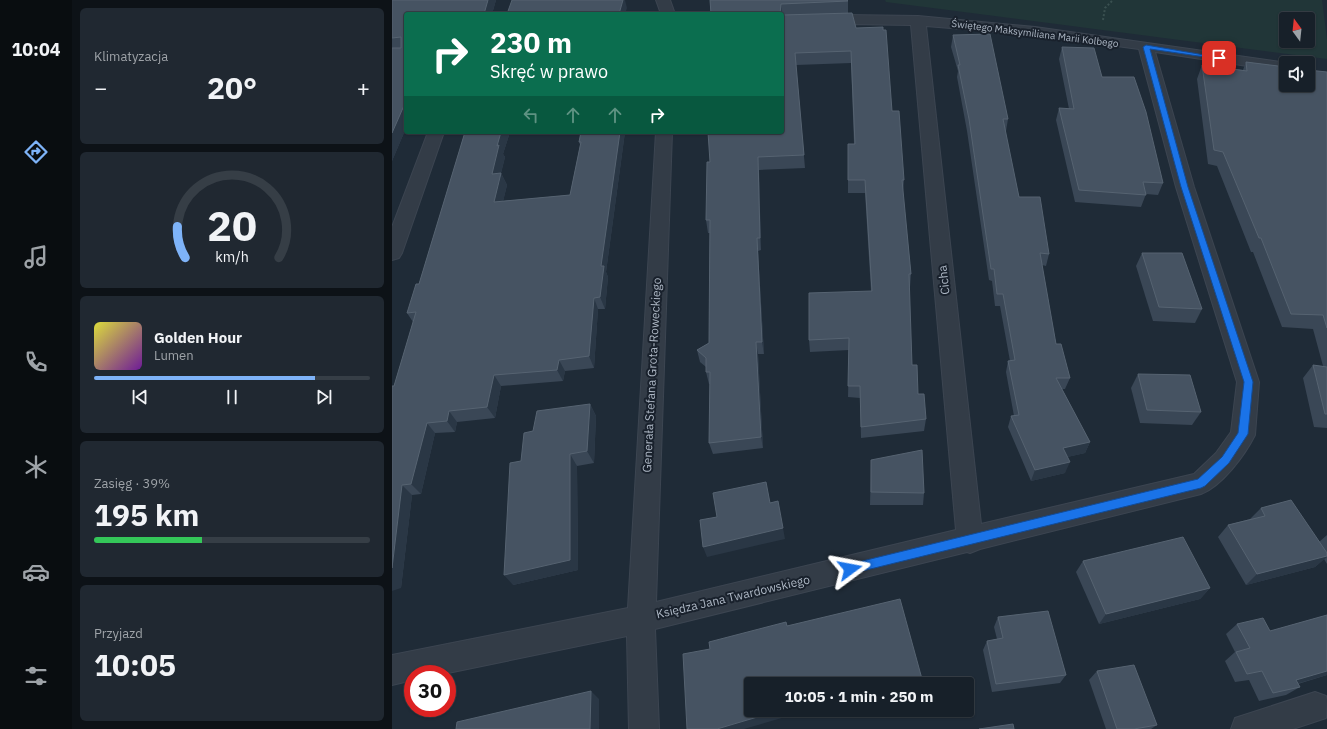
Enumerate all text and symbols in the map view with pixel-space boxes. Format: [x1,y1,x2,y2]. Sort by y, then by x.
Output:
north arrow [1279,12,1315,48]
map controls [1279,12,1315,92]
street label: Świętego Maksymiliana Marii Kolbego [951,17,1120,50]
text: 230 m [490,24,572,61]
icon: right [424,28,476,80]
text: 10:04 [11,38,61,61]
pin [1202,41,1236,75]
icon: arrive [1208,47,1230,69]
text: Klimatyzacja [94,48,168,65]
button: sound [1279,56,1315,92]
text: Skręć w prawo [490,60,608,83]
text: 20° [207,68,257,107]
text: − [94,73,107,102]
text: + [357,73,370,102]
icon: left [520,104,542,126]
icon: ahead [562,104,584,126]
icon: ahead [604,104,626,126]
icon: right [646,104,668,126]
icon: directions [22,138,50,166]
text: 20 [207,198,257,252]
icon: music [22,243,50,271]
text: km/h [215,247,249,266]
street label: Cicha [934,264,953,296]
street label: Generała Stefana Grota-Roweckiego [639,277,664,473]
text: Golden Hour [154,328,242,347]
text: Lumen [154,347,194,364]
icon: phone [22,348,50,376]
icon: previous [129,386,151,408]
icon: pause [221,386,243,408]
icon: next [313,386,335,408]
icon: climate [22,453,50,481]
text: Zasięg · 39% [94,475,170,492]
text: 195 km [94,495,199,534]
position arrow [829,548,871,590]
icon: car [22,558,50,586]
street label: Księdza Jana Twardowskiego [655,571,811,622]
text: Przyjazd [94,625,143,642]
text: 10:05 [94,645,176,684]
icon: filters [22,662,50,690]
speed limit sign: 30 [404,665,456,717]
text: 10:05 · 1 min · 250 m [785,687,933,706]

